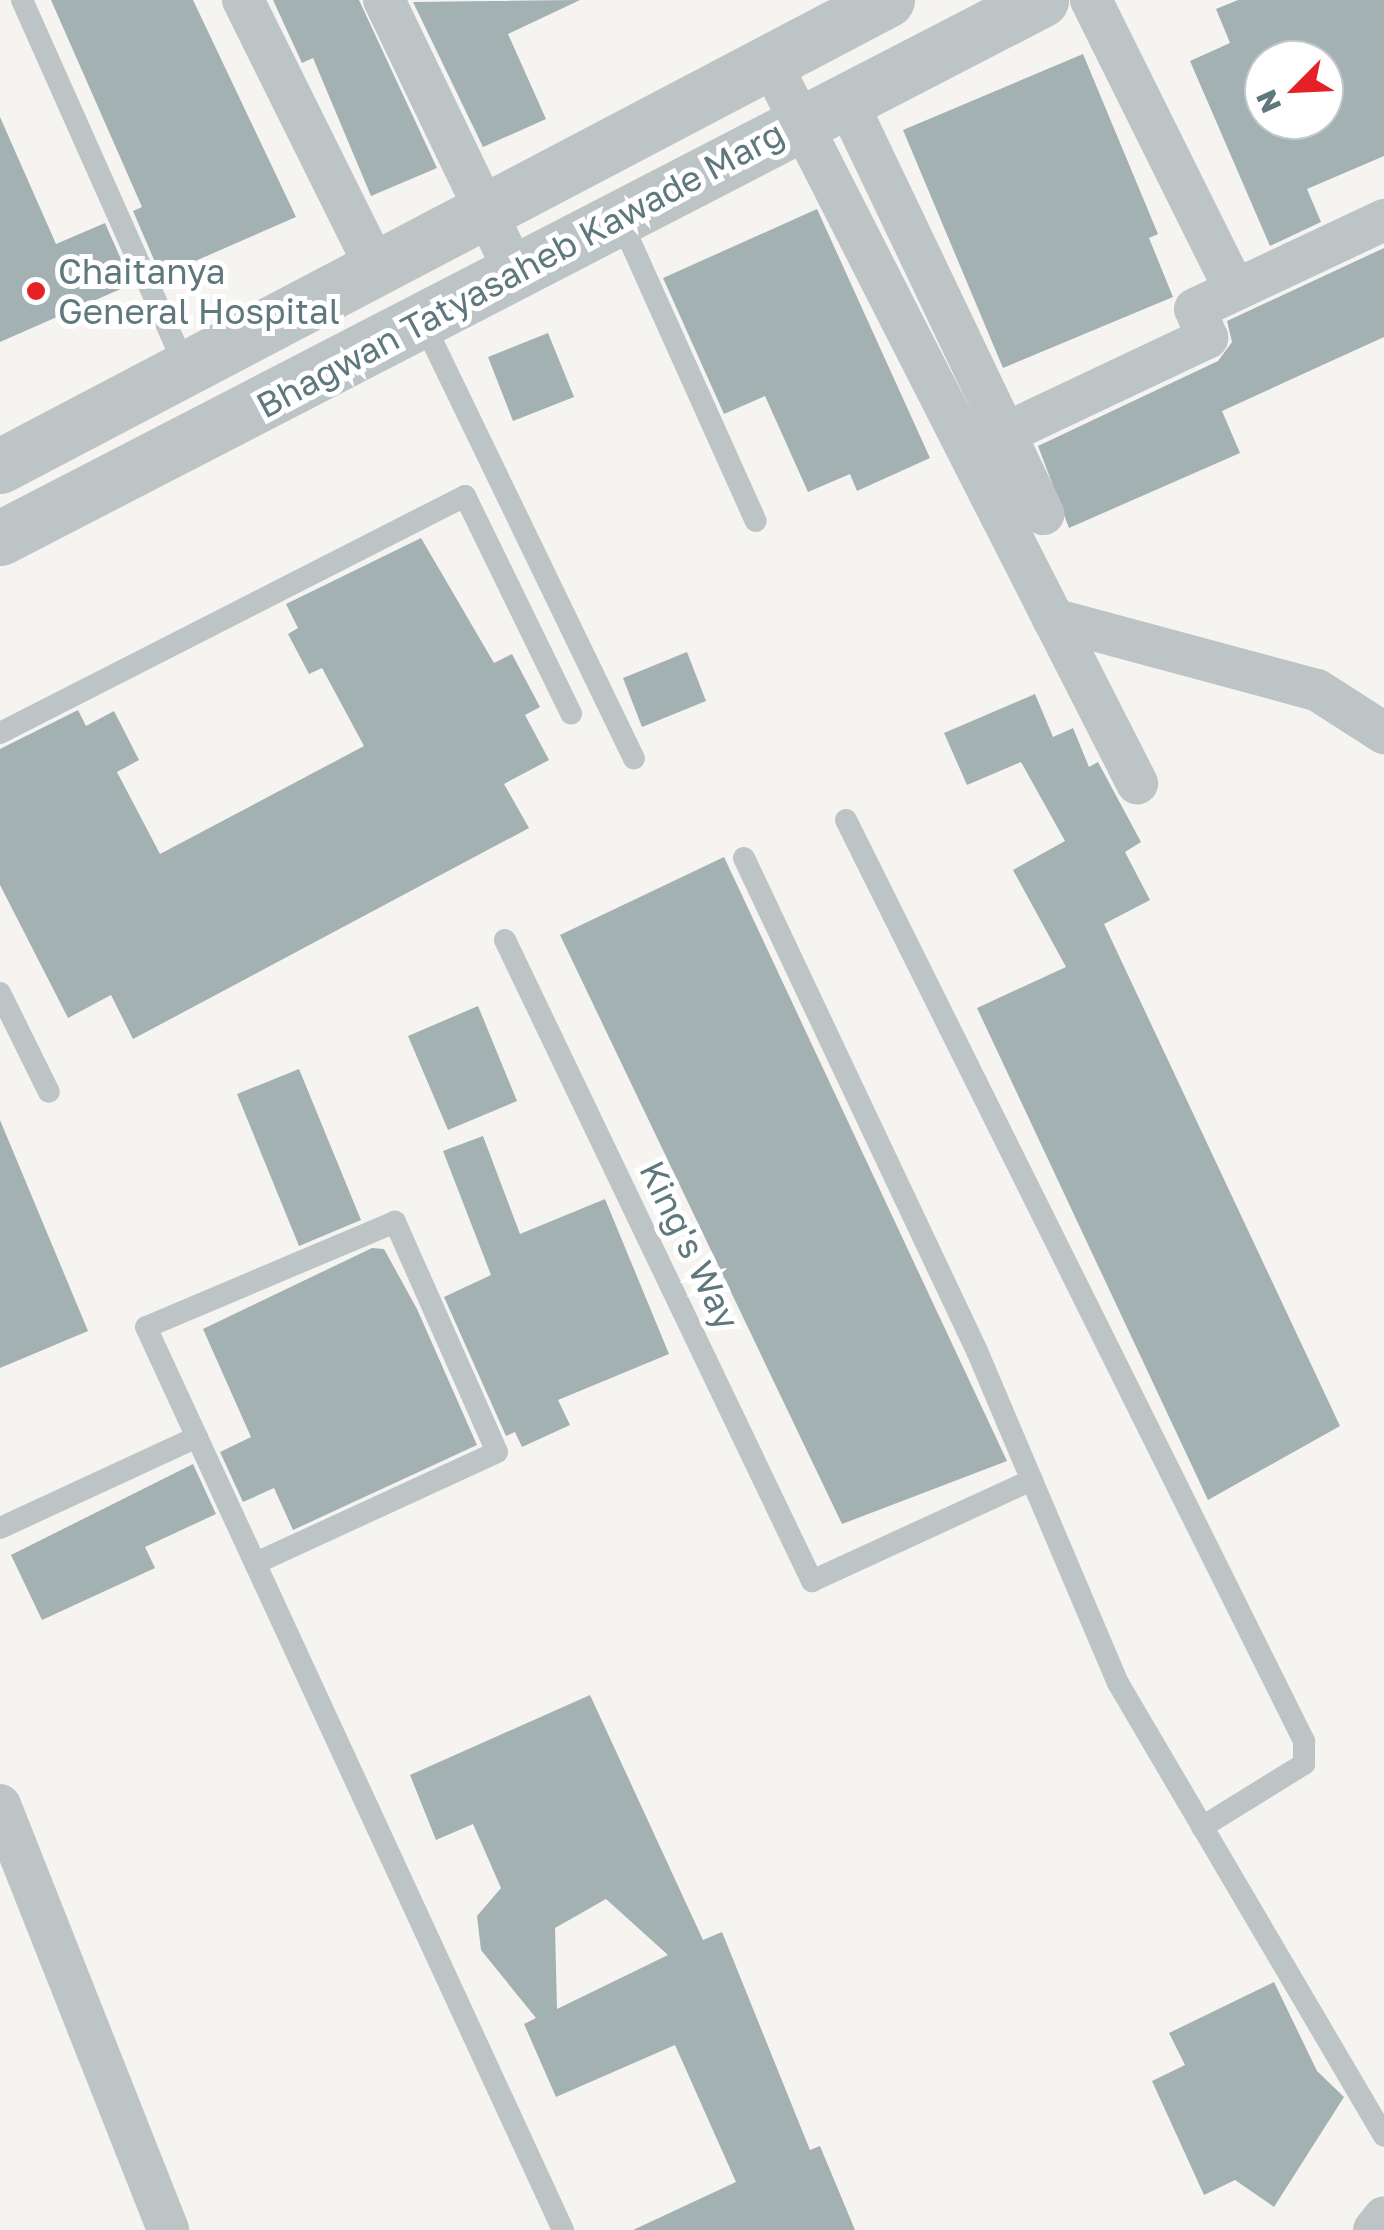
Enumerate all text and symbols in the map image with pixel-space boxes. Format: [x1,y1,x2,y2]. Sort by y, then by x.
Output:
north arrow [1244,40,1344,140]
text: N [1249,85,1287,118]
street label: Bhagwan Tatyasaheb Kawade Marg [249,112,791,426]
place label: Chaitanya General Hospital [58,250,340,332]
marker: Chaitanya General Hospital [23,278,49,304]
street label: King's Way [631,1154,749,1336]

